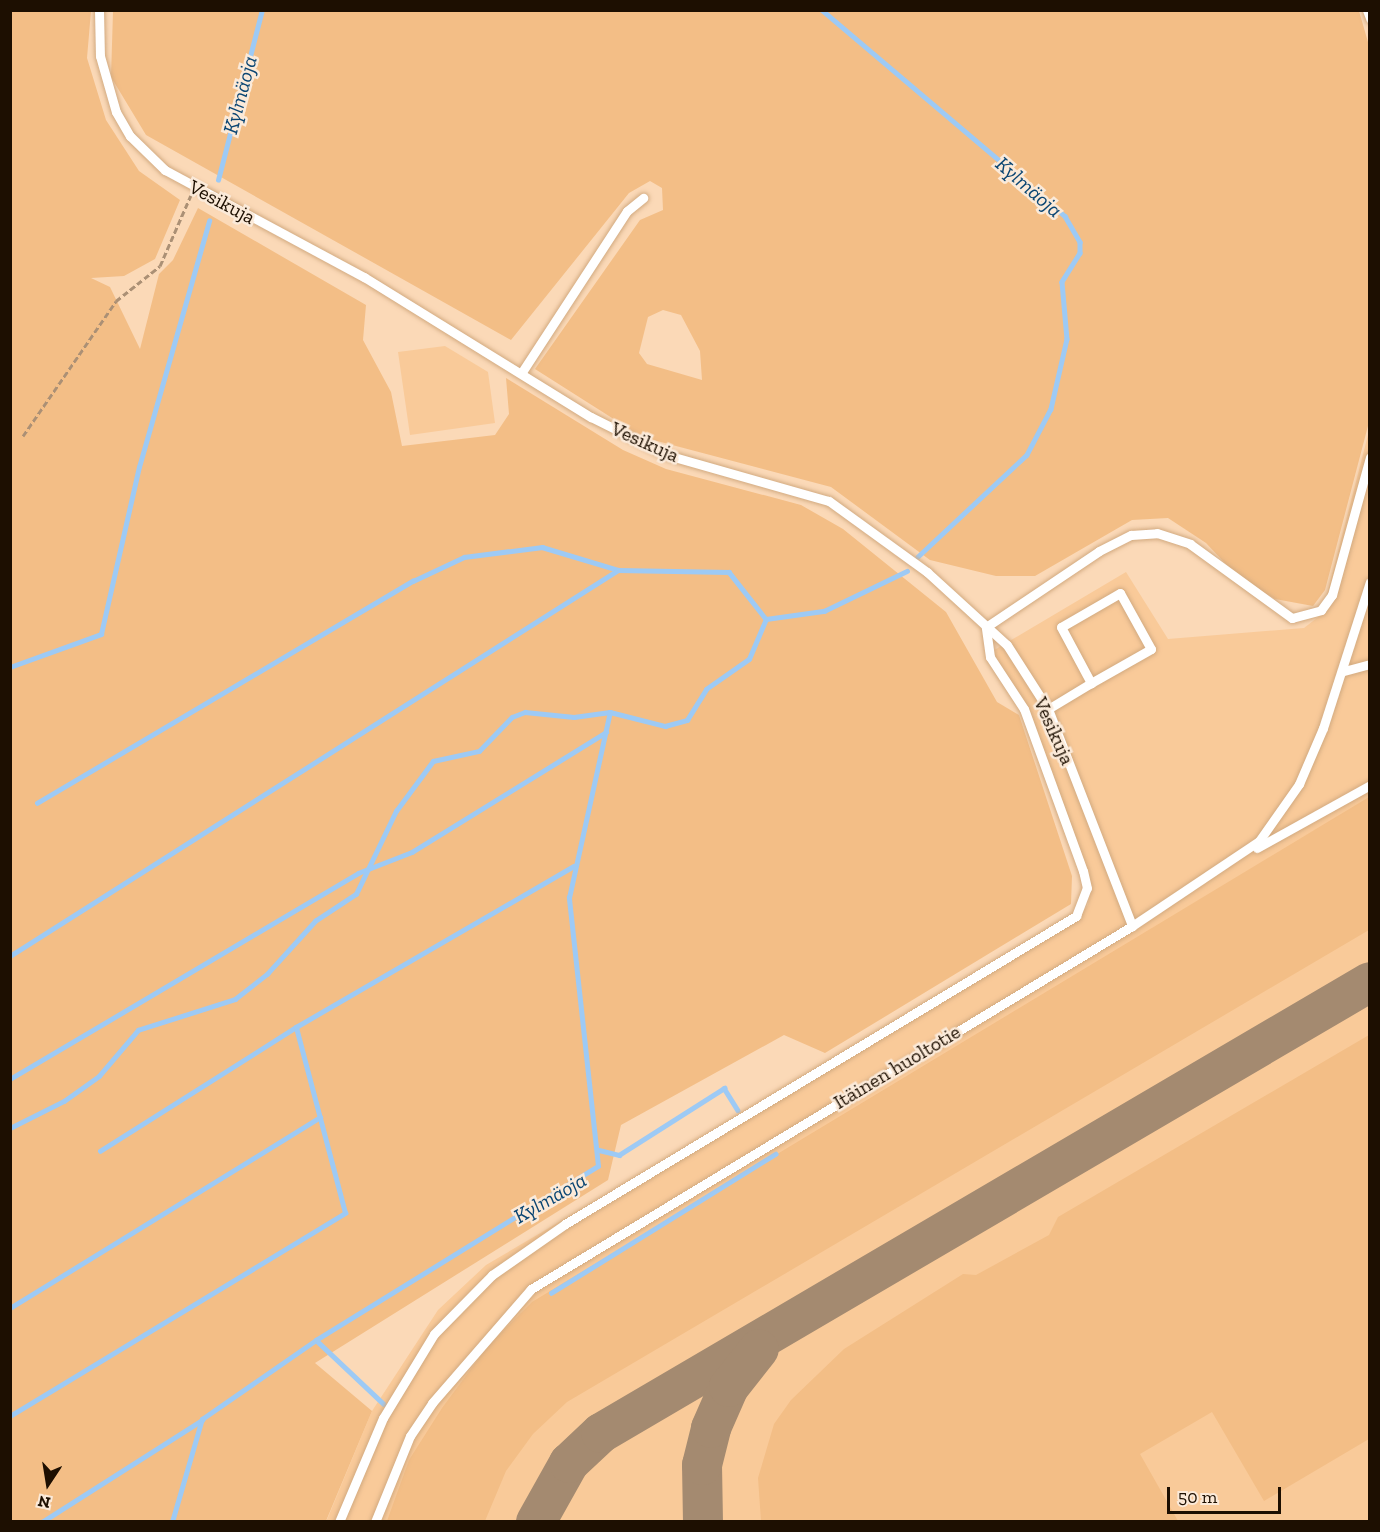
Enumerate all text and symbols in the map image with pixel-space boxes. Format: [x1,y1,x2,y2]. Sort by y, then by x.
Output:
water label: Kylmäoja [218,53,262,137]
water label: Kylmäoja [991,151,1067,223]
street label: Vesikuja [185,175,259,229]
street label: Vesikuja [607,416,683,468]
street label: Vesikuja [1028,693,1080,769]
street label: Itäinen huoltotie [829,1020,965,1114]
water label: Kylmäoja [509,1167,591,1229]
north arrow [18,1454,78,1514]
scale bar [1170,1475,1284,1513]
text: 50 m [1178,1486,1217,1508]
text: N [36,1492,52,1513]

